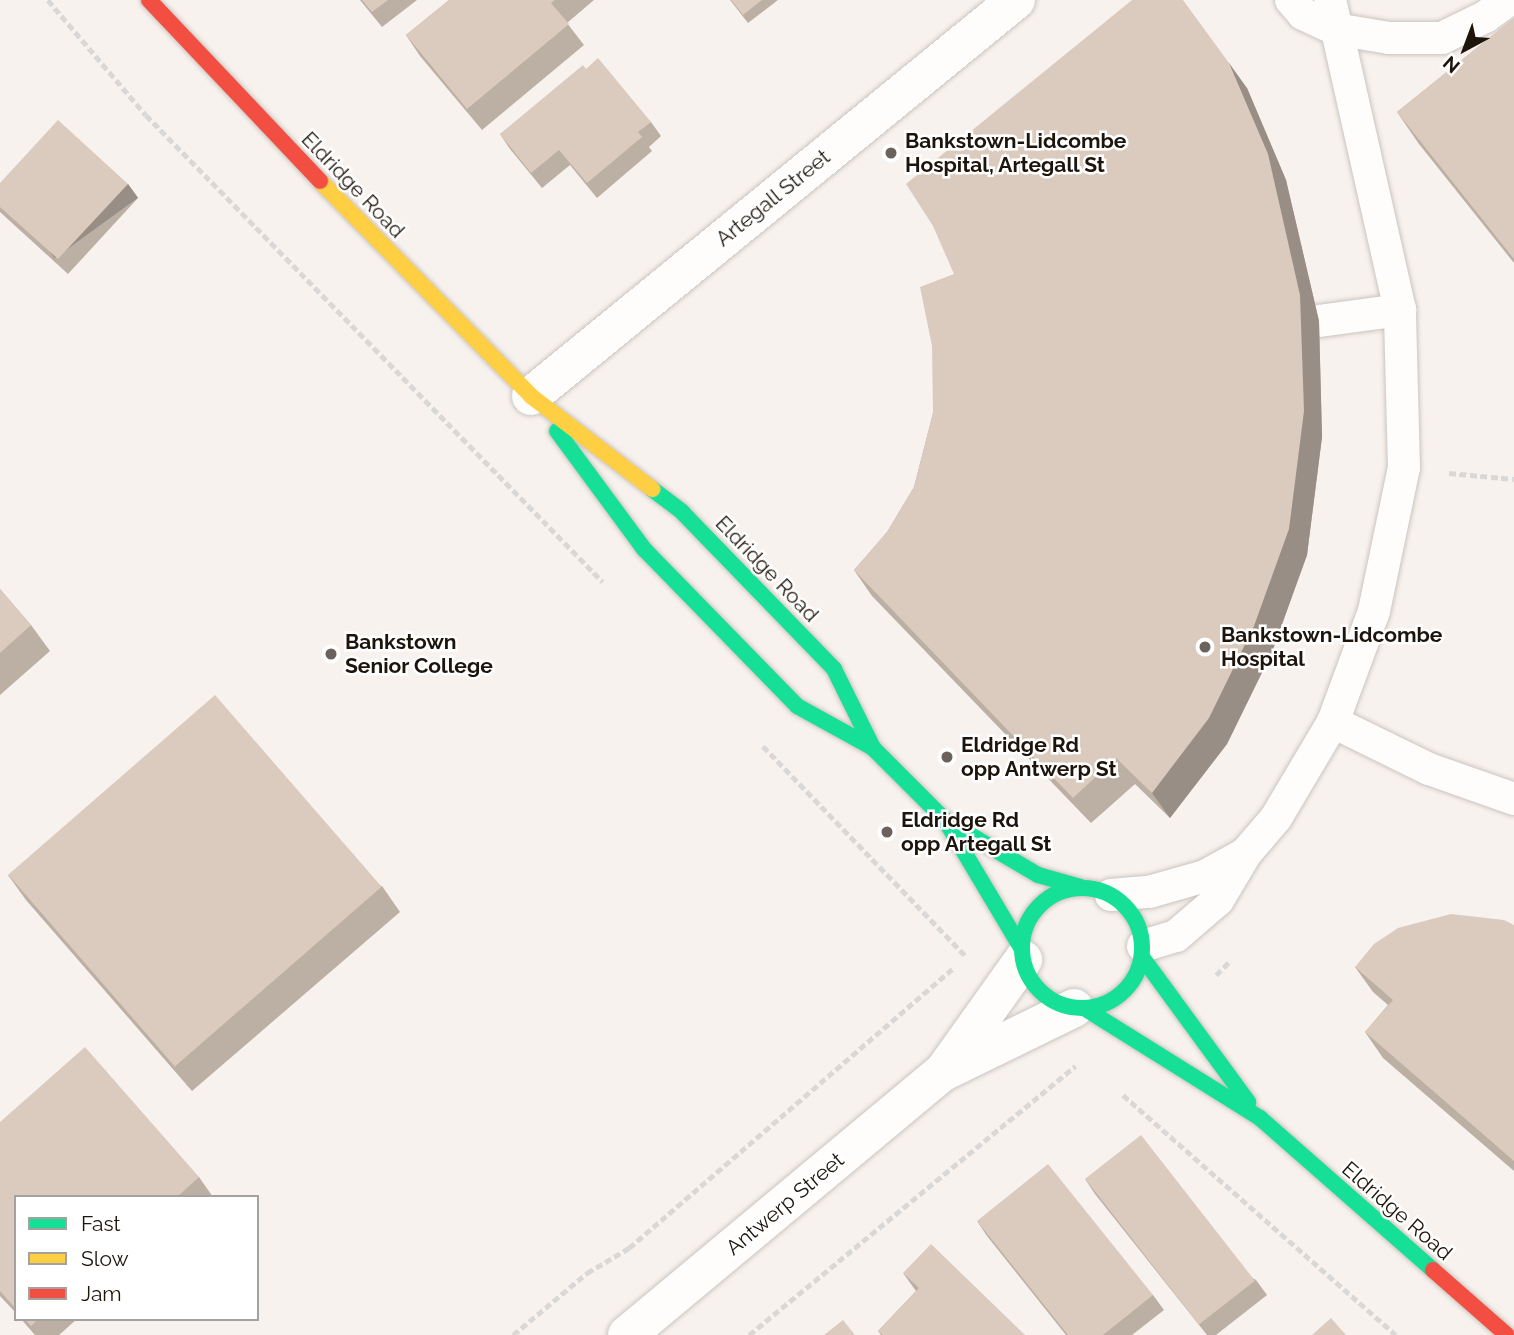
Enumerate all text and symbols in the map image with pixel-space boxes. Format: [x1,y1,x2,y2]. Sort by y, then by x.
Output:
north arrow [1430,14,1500,84]
text: N [1439,52,1464,78]
street label: Eldridge Road [296,127,410,243]
place label: Bankstown-Lidcombe Hospital, Artegall St [905,128,1126,178]
street label: Artegall Street [711,144,835,252]
marker: Bankstown-Lidcombe Hospital, Artegall St [883,145,899,161]
street label: Eldridge Road [710,511,824,627]
place label: Bankstown-Lidcombe Hospital [1221,622,1442,672]
place label: Bankstown Senior College [345,629,493,679]
marker: Bankstown-Lidcombe Hospital [1195,637,1215,657]
marker: Bankstown Senior College [323,646,339,662]
place label: Eldridge Rd opp Antwerp St [961,732,1117,782]
marker: Eldridge Rd opp Antwerp St [939,749,955,765]
place label: Eldridge Rd opp Artegall St [901,807,1053,857]
marker: Eldridge Rd opp Artegall St [879,824,895,840]
street label: Antwerp Street [721,1147,849,1261]
street label: Eldridge Road [1337,1156,1457,1266]
legend [14,1195,259,1321]
text: Fast [81,1211,121,1236]
text: Slow [81,1246,129,1271]
text: Jam [81,1281,122,1306]

